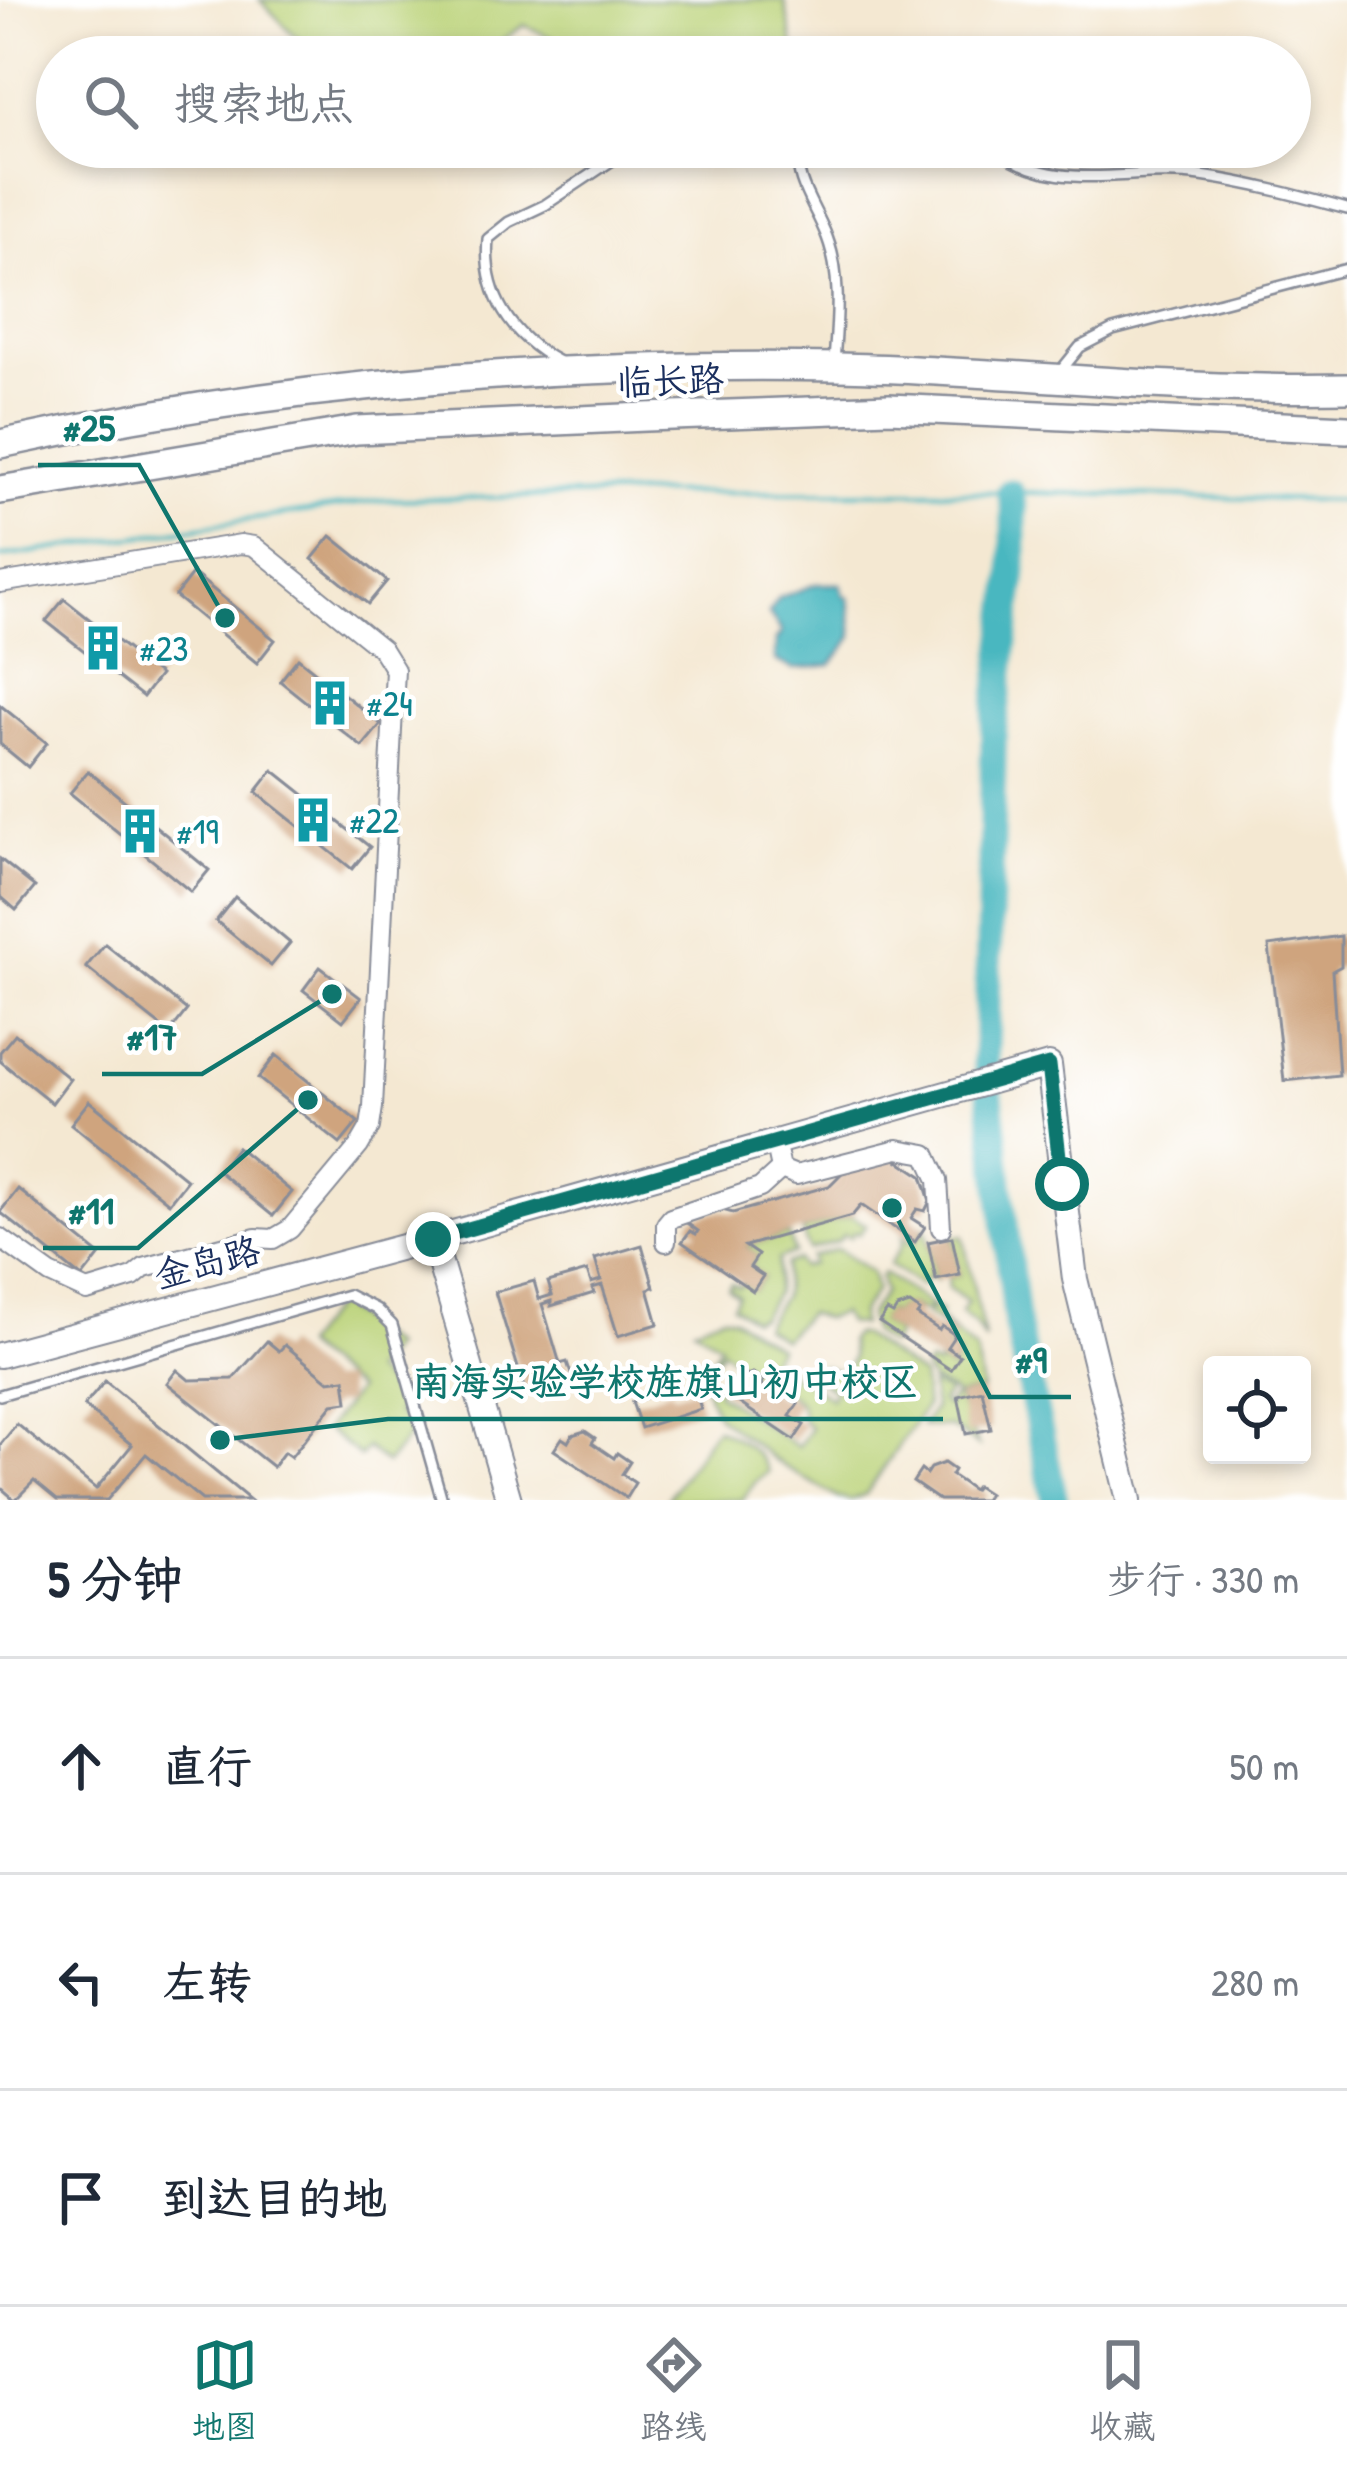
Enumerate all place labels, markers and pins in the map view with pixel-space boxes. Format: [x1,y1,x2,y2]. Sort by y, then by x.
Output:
callout: #25 [38,390,139,465]
building icon: #23 [78,623,128,673]
place label: #23 [139,623,188,672]
building icon: #24 [305,678,355,728]
place label: #24 [366,678,413,727]
building icon: #22 [288,795,338,845]
place label: #22 [349,795,399,844]
building icon: #19 [115,806,165,856]
place label: #19 [176,806,219,855]
callout: #17 [102,999,202,1074]
callout: #11 [43,1173,138,1248]
callout: #9 [990,1322,1071,1397]
callout: 南海实验学校旌旗山初中校区 [388,1344,943,1419]

